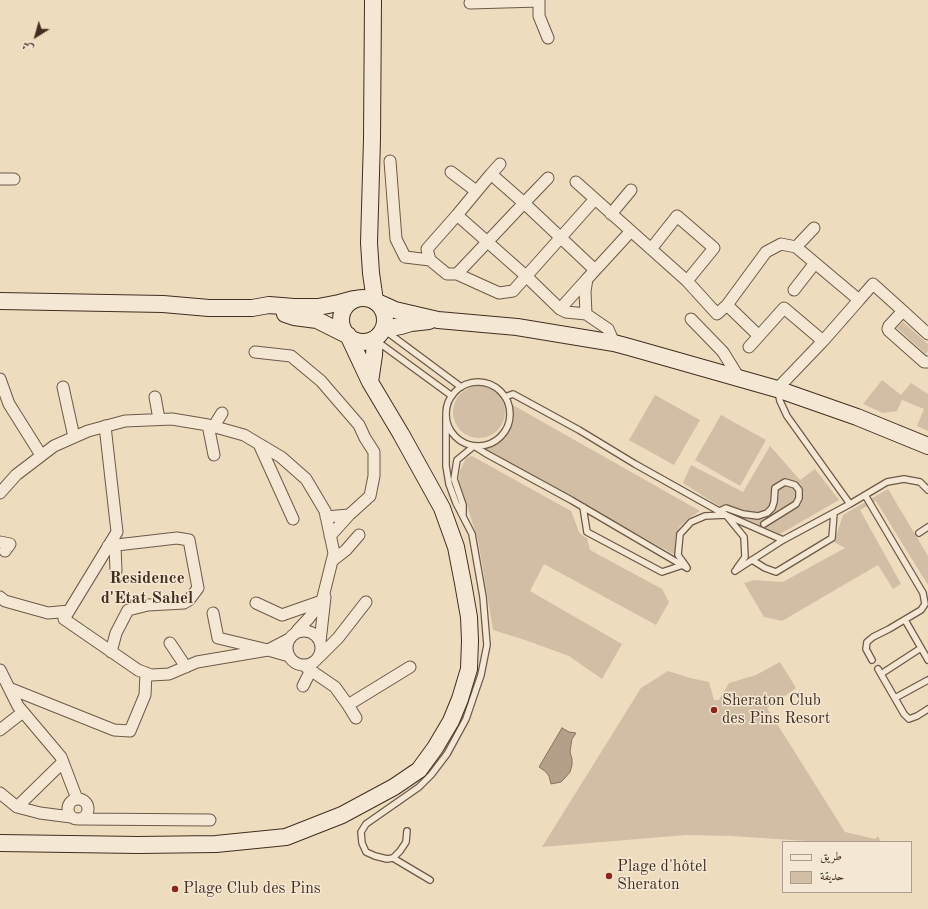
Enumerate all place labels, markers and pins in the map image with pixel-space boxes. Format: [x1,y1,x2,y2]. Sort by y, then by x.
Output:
place label: Sheraton Club des Pins Resort [722,691,830,729]
marker: Sheraton Club des Pins Resort [709,705,719,715]
place label: Plage d'hôtel Sheraton [617,857,707,895]
marker: Plage d'hôtel Sheraton [604,871,614,881]
place label: Plage Club des Pins [183,879,321,899]
marker: Plage Club des Pins [170,884,180,894]

